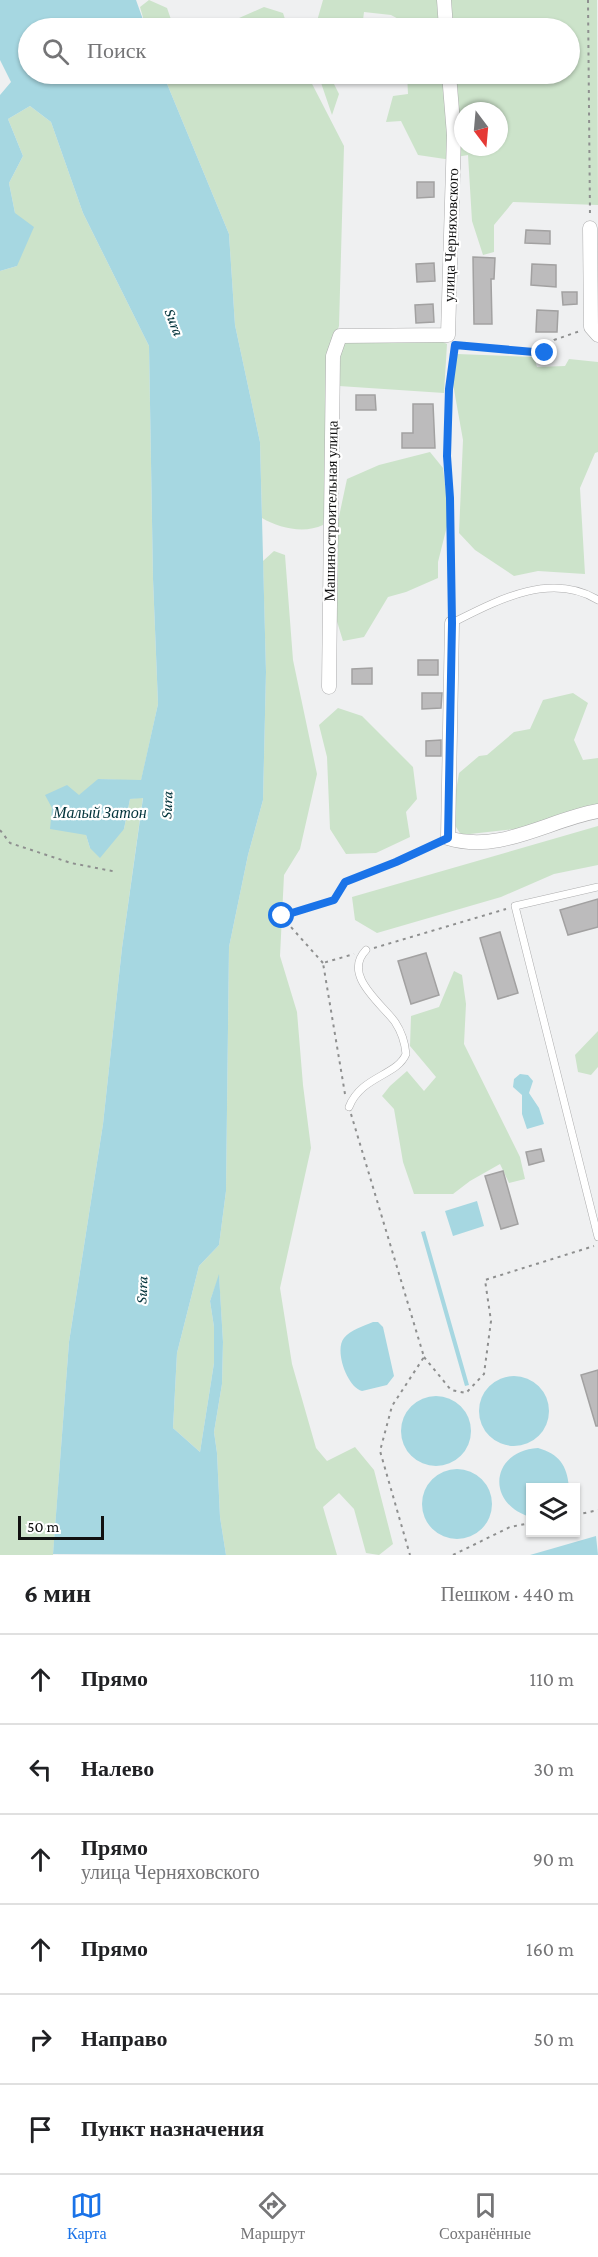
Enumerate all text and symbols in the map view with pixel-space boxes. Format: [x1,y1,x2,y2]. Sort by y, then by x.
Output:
search box [18,18,580,84]
icon: search [39,35,72,68]
text: Поиск [87,38,146,63]
north arrow [454,102,508,156]
street label: улица Черняховского [441,168,461,302]
water label: Sura [162,306,188,339]
route end [531,339,557,365]
street label: Машиностроительная улица [321,420,341,602]
water label: Sura [157,790,176,820]
water label: Малый Затон [52,804,147,821]
route start [268,902,294,928]
water label: Sura [132,1275,151,1305]
map controls [526,1483,580,1537]
button: layers [526,1483,580,1537]
scale bar [18,1513,104,1540]
text: 50 m [27,1518,59,1535]
text: 6 мин [24,1579,91,1608]
text: Пешком · 440 m [440,1583,574,1605]
icon: ahead [24,1663,57,1696]
text: Прямо [81,1666,148,1691]
text: 110 m [530,1668,574,1690]
icon: left [24,1753,57,1786]
text: Налево [81,1756,154,1781]
text: 30 m [533,1758,574,1780]
text: Прямо [81,1835,148,1860]
icon: ahead [24,1843,57,1876]
text: 90 m [533,1848,574,1870]
text: улица Черняховского [81,1861,260,1883]
icon: ahead [24,1933,57,1966]
text: Прямо [81,1936,148,1961]
text: 160 m [526,1938,574,1960]
icon: right [24,2023,57,2056]
text: Направо [81,2026,167,2051]
text: 50 m [533,2028,574,2050]
icon: arrive [24,2113,57,2146]
text: Пункт назначения [81,2116,264,2141]
tab: Карта [67,2189,107,2243]
tab: Маршрут [241,2189,305,2243]
tab: Сохранённые [439,2189,531,2243]

